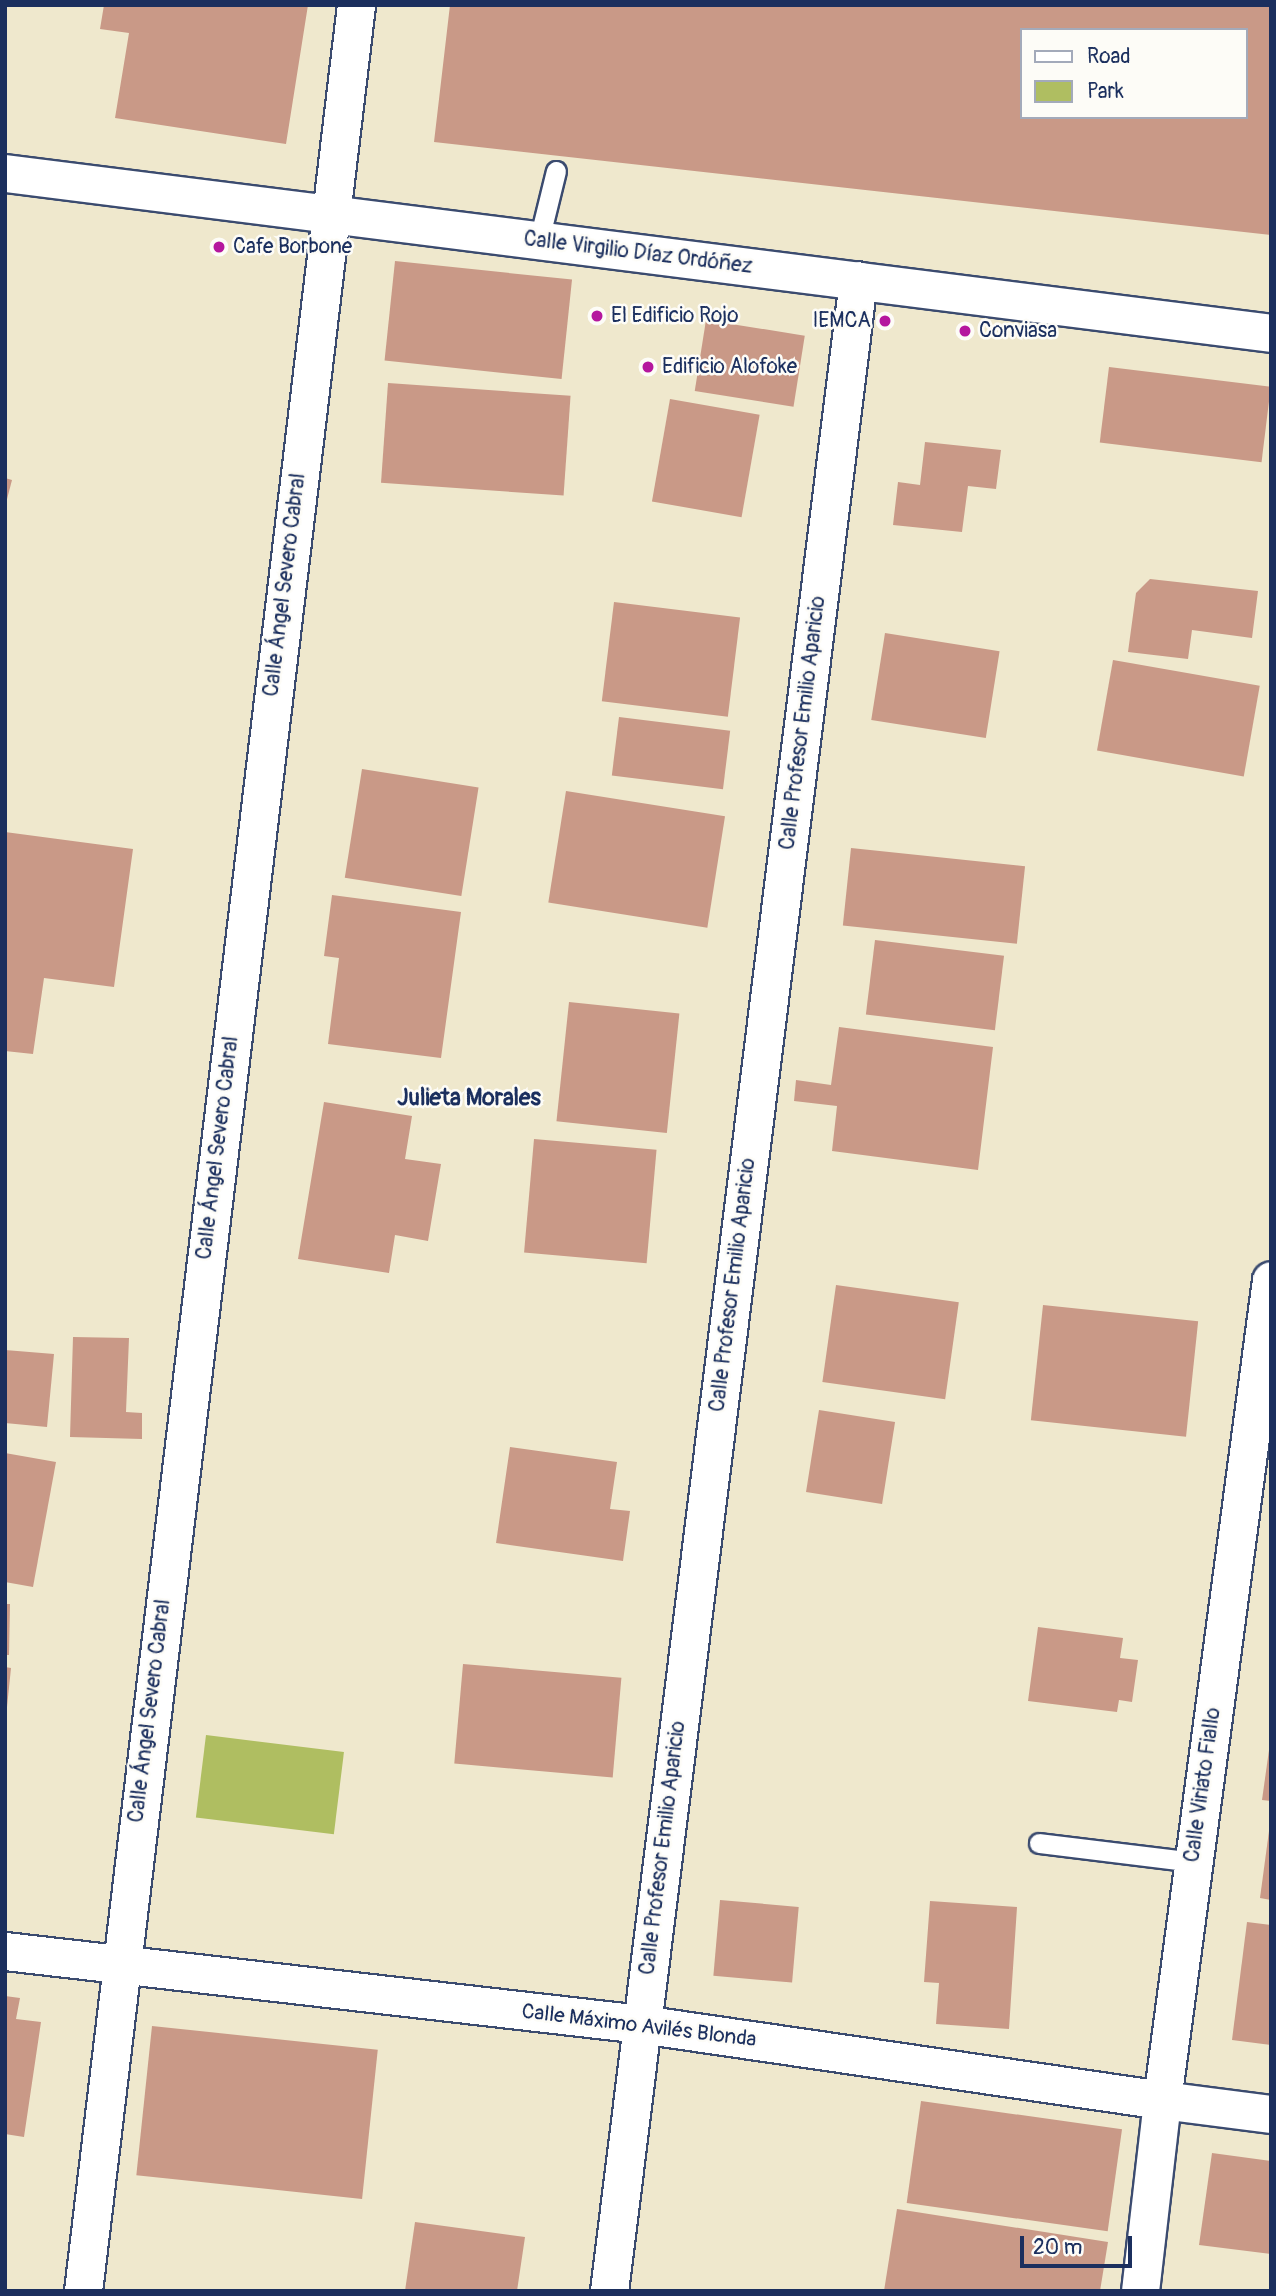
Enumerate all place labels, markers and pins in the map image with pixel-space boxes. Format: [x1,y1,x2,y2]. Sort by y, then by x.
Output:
place label: Cafe Borbone [233,234,352,260]
marker: Cafe Borbone [211,239,227,255]
place label: El Edificio Rojo [611,303,738,329]
marker: El Edificio Rojo [589,308,605,324]
place label: IEMCA [812,308,871,334]
marker: IEMCA [877,313,893,329]
place label: Conviasa [979,318,1057,344]
marker: Conviasa [957,323,973,339]
place label: Edificio Alofoke [662,354,797,380]
marker: Edificio Alofoke [640,359,656,375]

